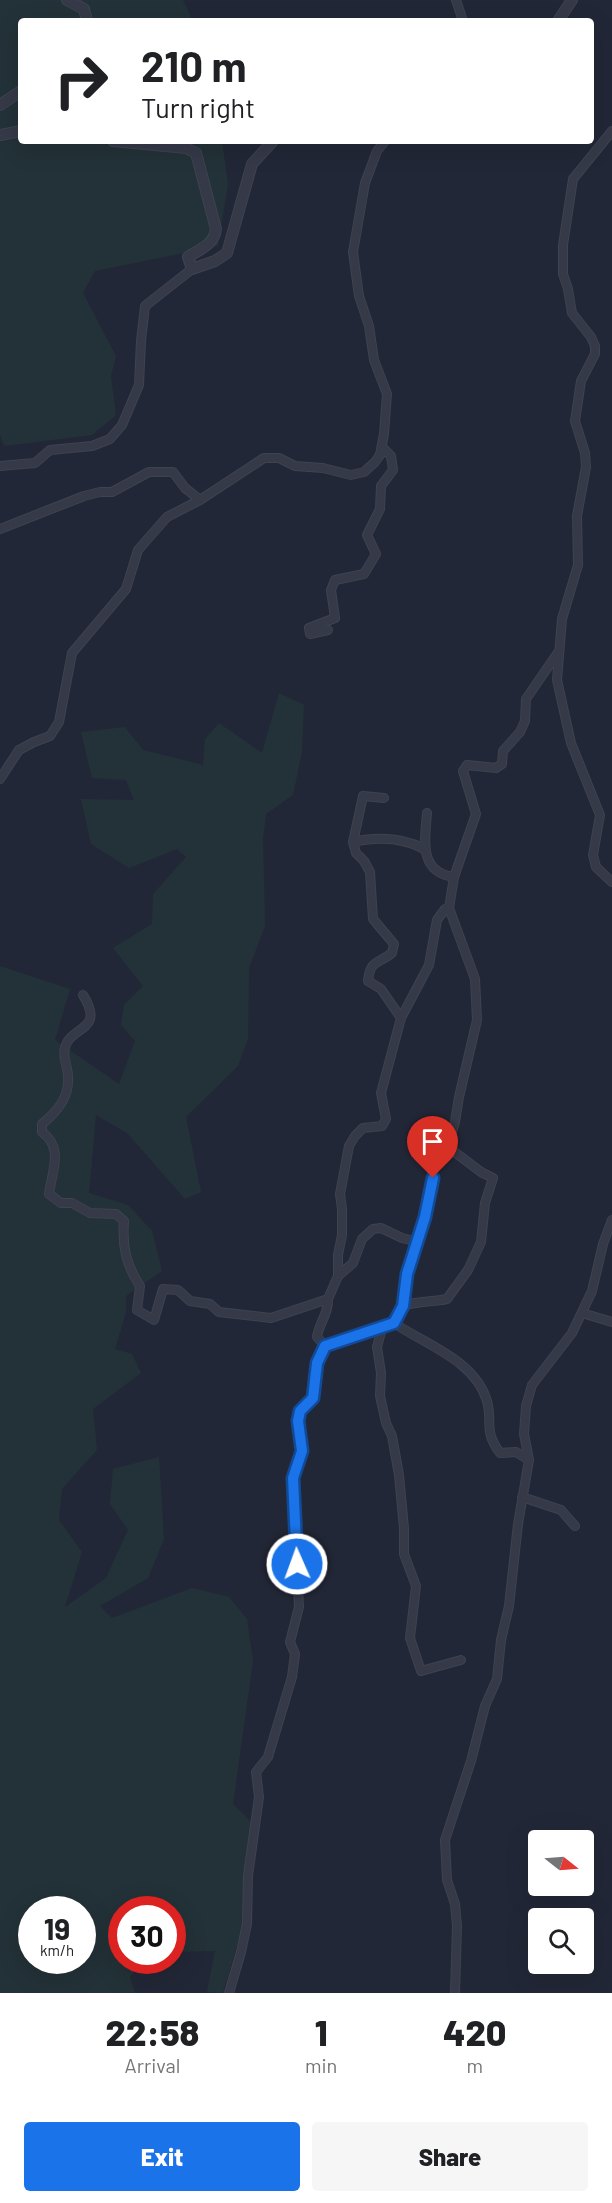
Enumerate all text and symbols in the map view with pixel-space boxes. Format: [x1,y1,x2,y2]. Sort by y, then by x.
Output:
text: 210 m [141,40,247,90]
icon: right [42,42,120,120]
text: Turn right [141,91,255,123]
pin [407,1116,458,1178]
icon: arrive [416,1125,449,1158]
position arrow [265,1532,329,1596]
north arrow [528,1830,594,1896]
map controls [528,1830,594,1974]
speed limit sign: 30 [108,1896,186,1974]
button: search [528,1908,594,1974]
text: 19 [44,1910,70,1946]
text: km/h [40,1941,74,1959]
text: 22:58 [106,2010,199,2053]
text: 1 [315,2010,328,2053]
text: 420 [443,2010,506,2053]
text: Arrival [125,2053,180,2077]
text: min [305,2053,337,2077]
text: m [466,2053,483,2077]
button: Exit [24,2122,300,2191]
button: Share [312,2122,588,2191]

